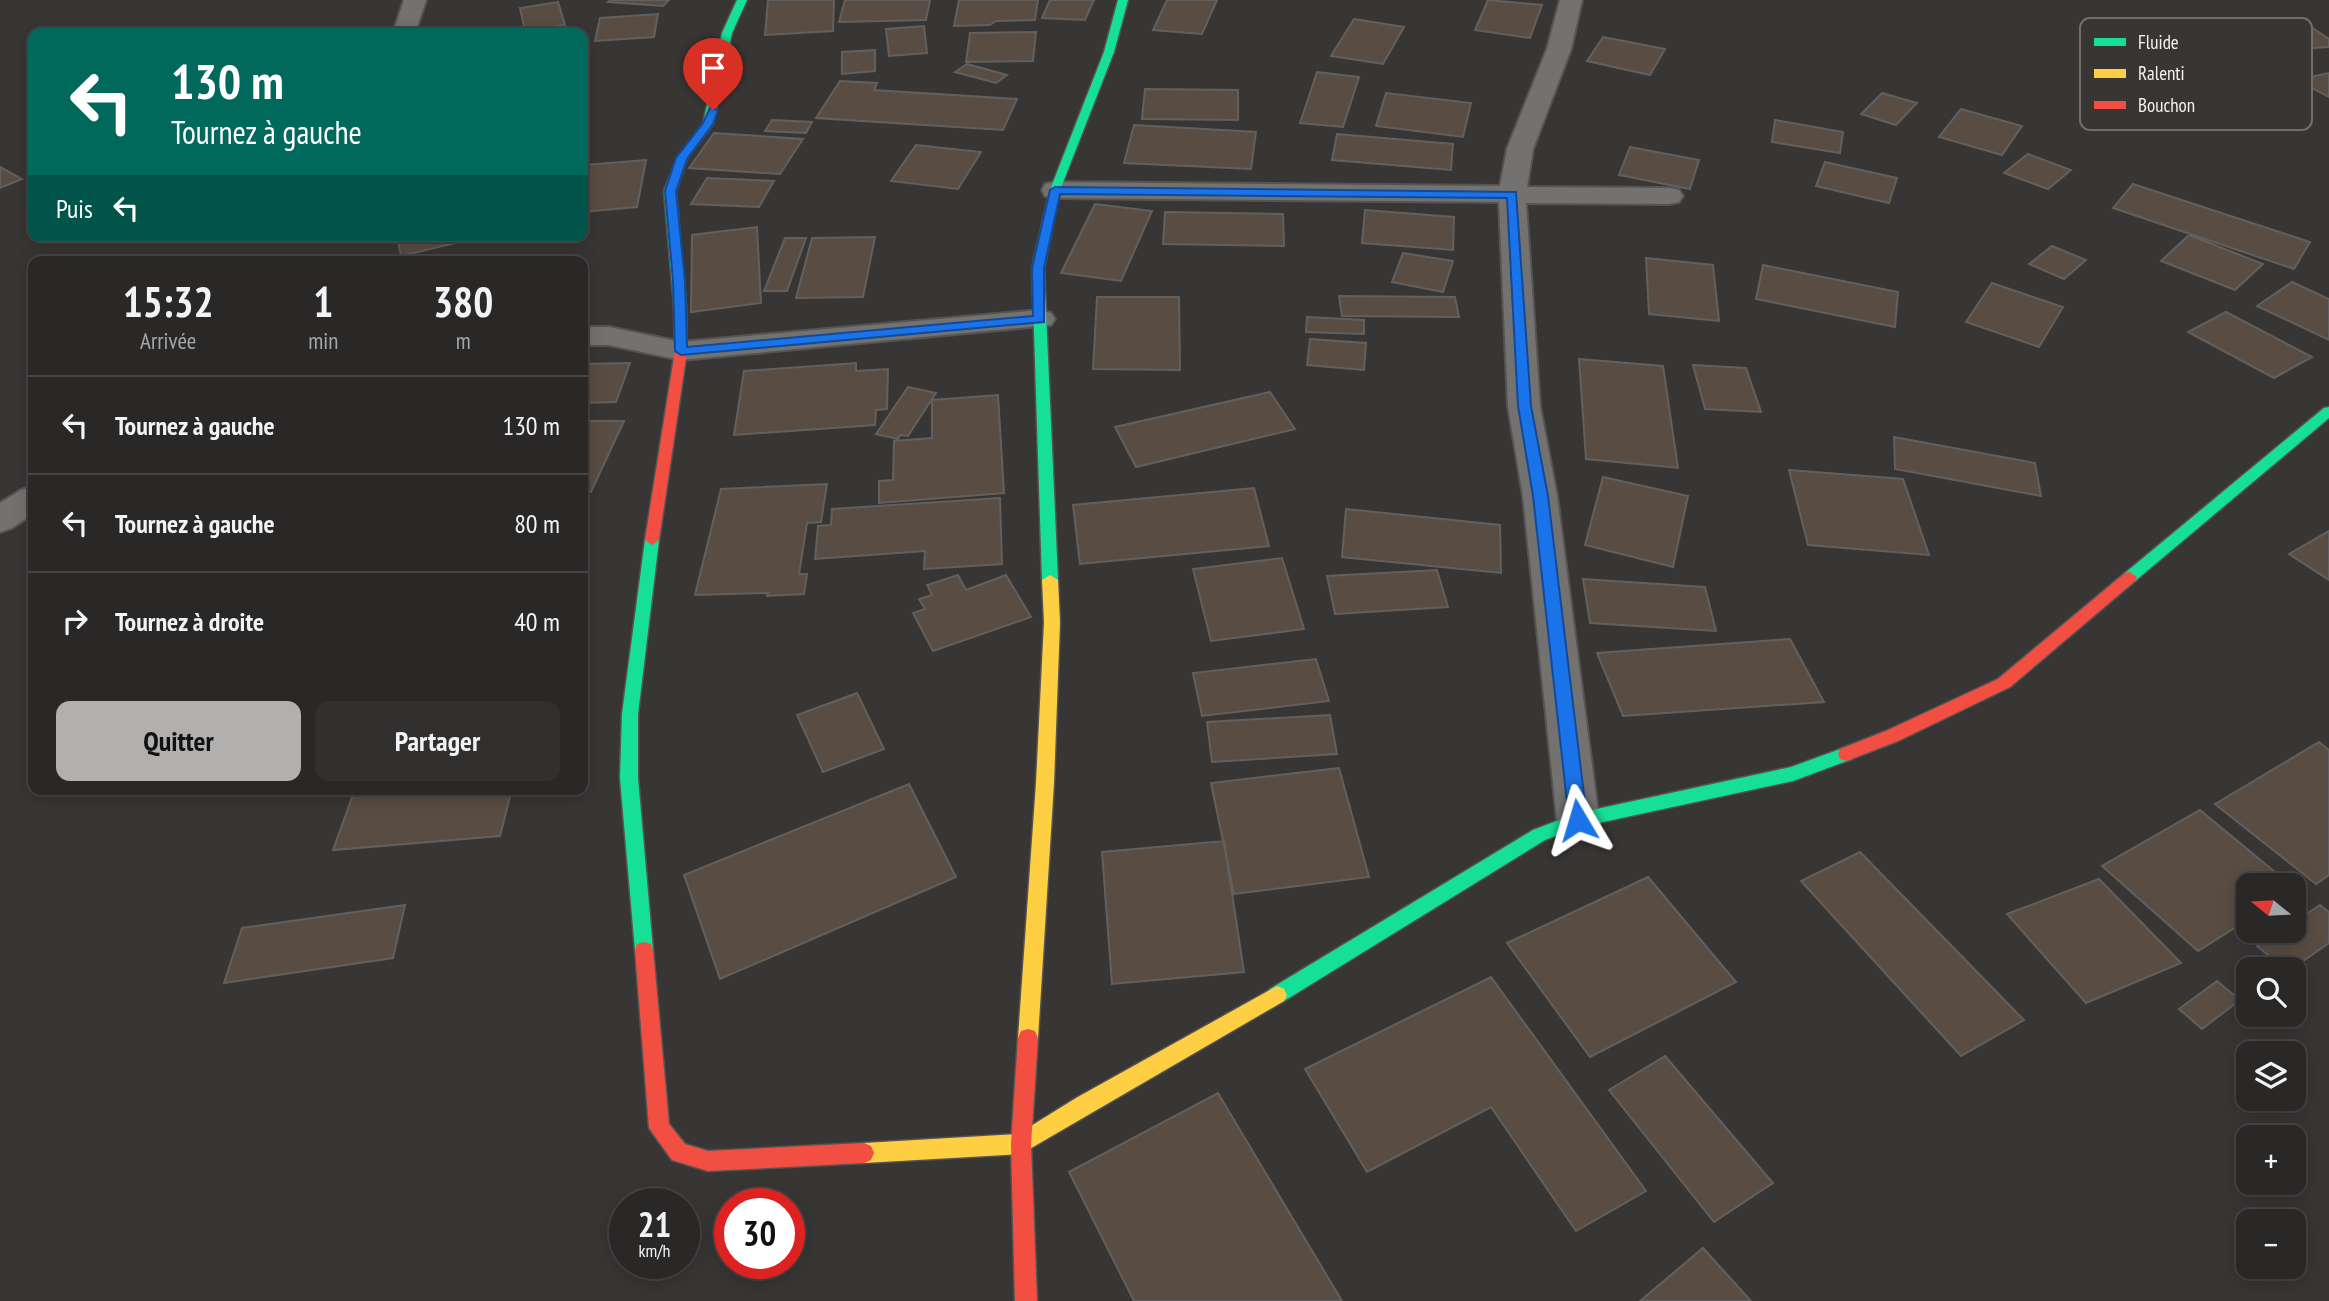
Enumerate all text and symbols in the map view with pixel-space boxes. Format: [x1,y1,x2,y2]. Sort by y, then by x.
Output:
legend [2080,18,2312,130]
text: Fluide [2138,30,2179,54]
pin [683,38,743,110]
text: 130 m [171,49,284,113]
icon: arrive [694,49,732,87]
icon: left [56,56,147,147]
text: Ralenti [2138,61,2185,85]
text: Bouchon [2138,93,2195,117]
text: Tournez à gauche [171,111,362,153]
icon: left [107,189,145,227]
text: Puis [56,192,93,225]
text: 15:32 [123,274,214,329]
text: 1 [313,274,333,329]
text: 380 [433,274,493,329]
text: Arrivée [140,326,196,355]
text: min [308,326,338,355]
text: m [456,326,471,355]
icon: left [56,406,94,444]
text: Tournez à gauche [115,409,275,442]
text: 130 m [502,409,560,442]
icon: left [56,504,94,542]
text: Tournez à gauche [115,507,275,540]
text: 80 m [514,507,560,540]
icon: right [56,602,94,640]
text: Tournez à droite [115,605,264,638]
text: 40 m [514,605,560,638]
button: Quitter [56,701,301,781]
button: Partager [315,701,560,781]
position arrow [1541,783,1615,857]
north arrow [2236,873,2306,943]
map controls [2236,873,2306,1279]
button: search [2236,957,2306,1027]
button: layers [2236,1041,2306,1111]
button: + [2236,1125,2306,1195]
speed limit sign: 30 [714,1188,805,1279]
text: 21 [638,1201,671,1247]
button: − [2236,1209,2306,1279]
text: km/h [639,1239,670,1262]

